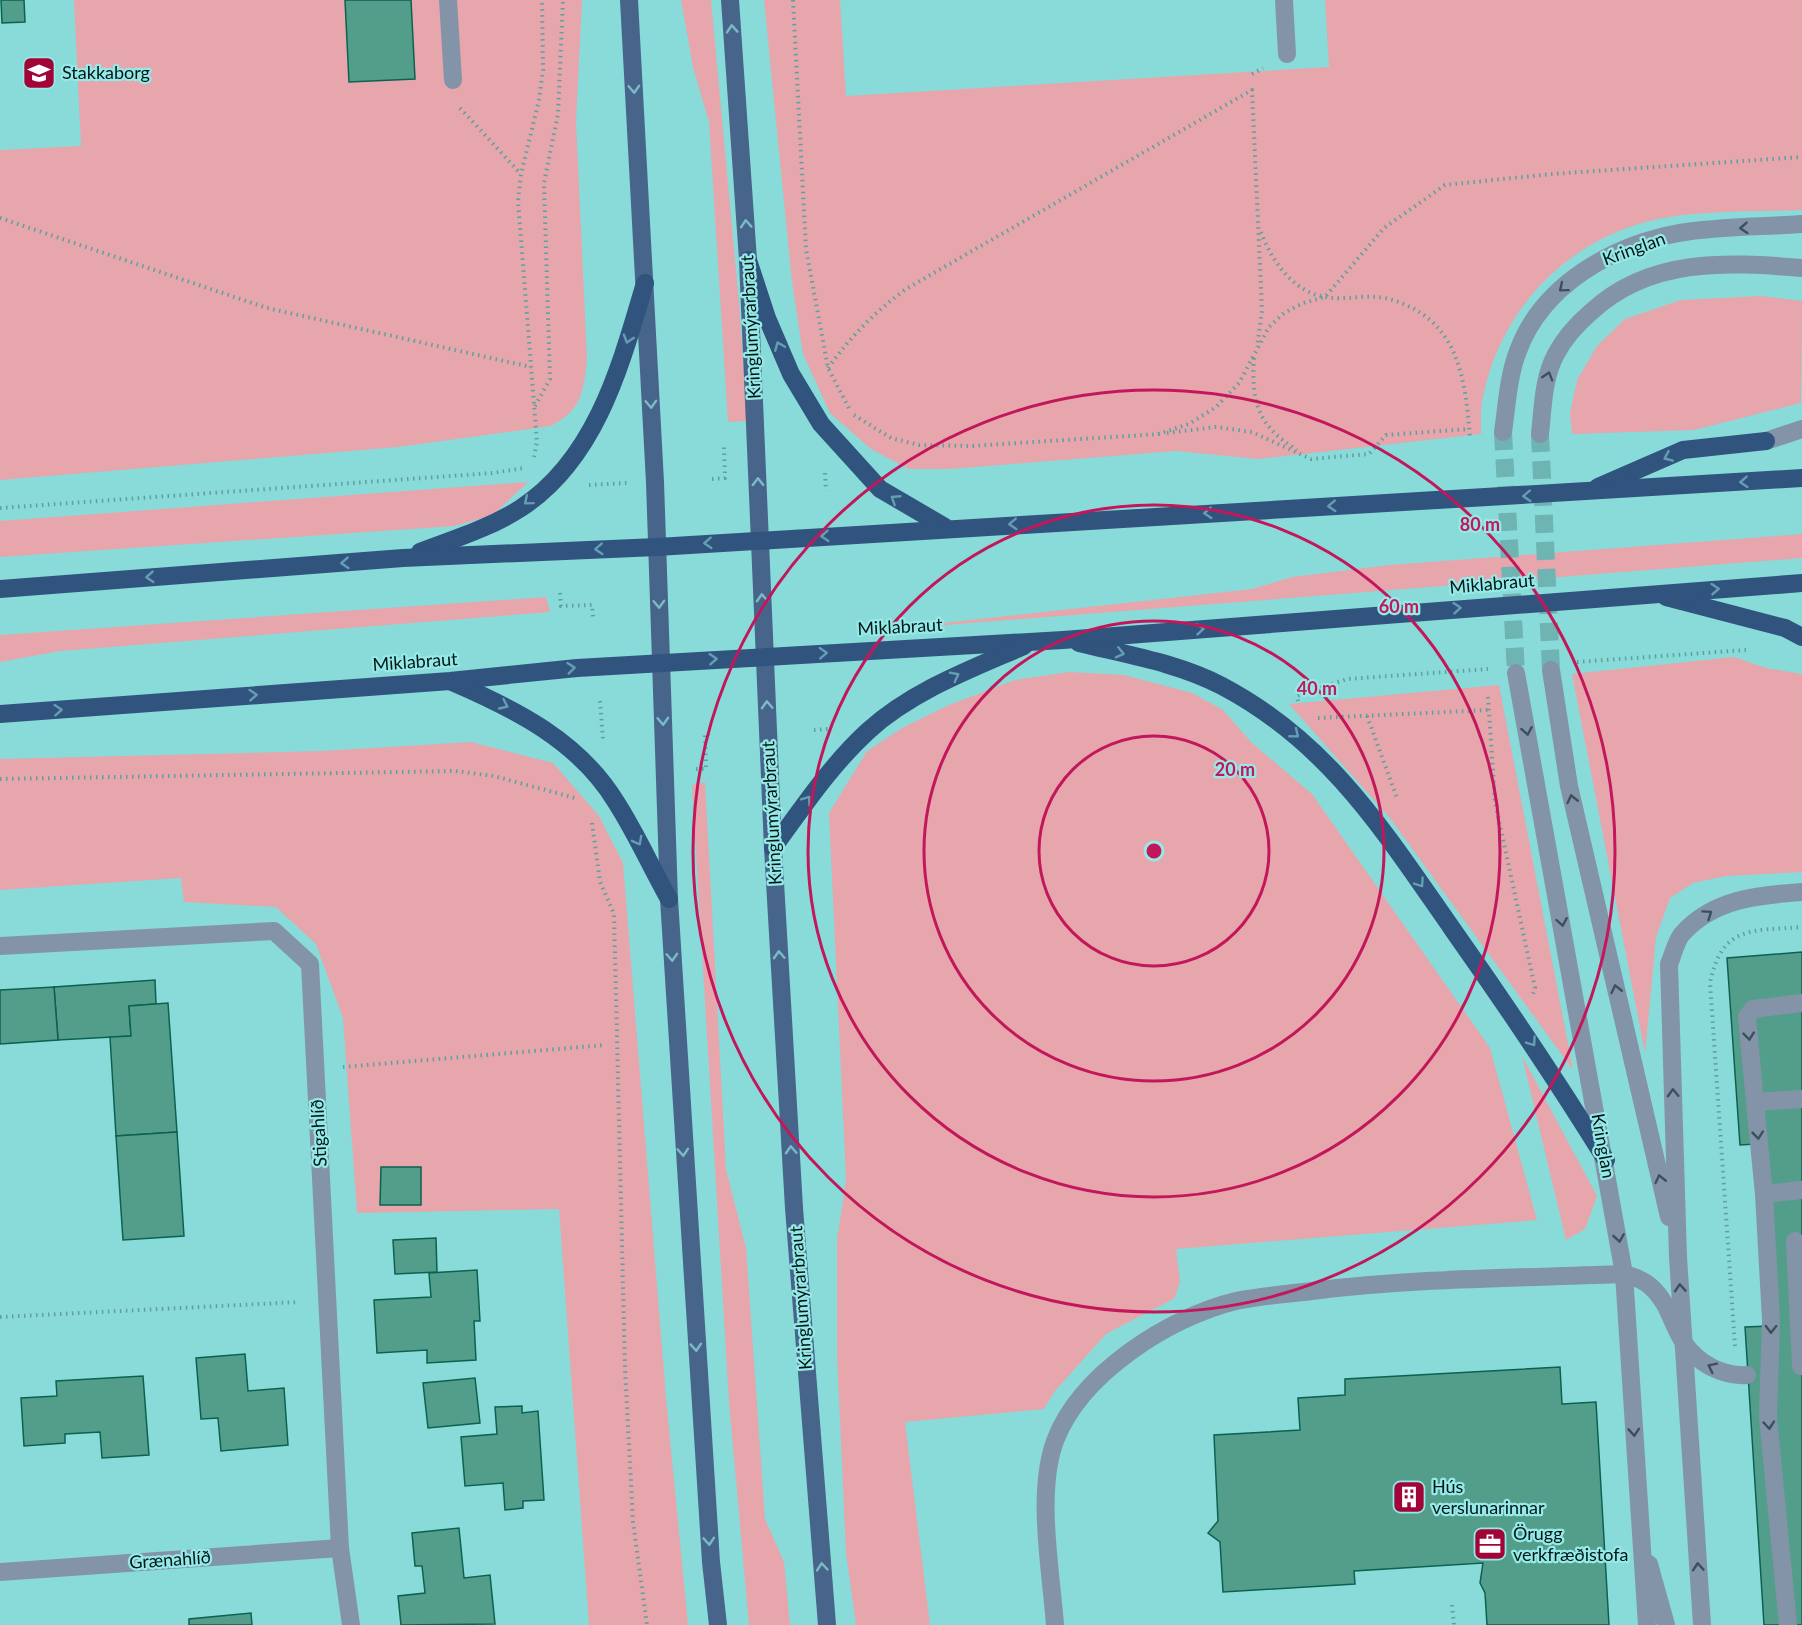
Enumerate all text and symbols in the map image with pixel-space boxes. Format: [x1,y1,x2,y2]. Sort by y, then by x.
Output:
one-way arrow [726,25,739,34]
school or university icon: Stakkaborg [21,55,57,91]
place label: Stakkaborg [62,61,150,83]
one-way arrow [627,84,640,93]
one-way arrow [740,219,753,229]
one-way arrow [1739,221,1748,234]
street label: Kringlan [1599,227,1668,270]
street label: Kringlumýrarbraut [735,254,765,400]
one-way arrow [1559,280,1570,291]
one-way arrow [623,333,635,344]
one-way arrow [774,341,786,352]
one-way arrow [1541,371,1554,382]
one-way arrow [645,399,658,408]
one-way arrow [1663,450,1674,462]
one-way arrow [1739,476,1748,489]
one-way arrow [752,477,764,486]
one-way arrow [1523,490,1532,503]
one-way arrow [524,494,535,505]
one-way arrow [891,495,901,507]
one-way arrow [1328,500,1337,513]
one-way arrow [1203,507,1212,520]
text: 80 m [1460,513,1500,535]
one-way arrow [1009,518,1018,531]
one-way arrow [820,529,829,542]
one-way arrow [704,537,713,550]
one-way arrow [594,542,603,555]
one-way arrow [340,556,349,569]
street label: Miklabraut [1449,568,1536,598]
one-way arrow [146,571,155,584]
one-way arrow [1710,582,1719,595]
one-way arrow [756,593,769,602]
text: 60 m [1379,595,1419,617]
one-way arrow [653,600,665,609]
one-way arrow [1453,602,1462,615]
street label: Miklabraut [857,613,944,639]
one-way arrow [1196,622,1205,635]
one-way arrow [819,646,828,659]
one-way arrow [1115,646,1125,659]
street label: Miklabraut [372,647,459,675]
one-way arrow [708,653,717,666]
one-way arrow [567,663,576,675]
one-way arrow [949,672,960,684]
text: 40 m [1297,677,1337,699]
one-way arrow [248,689,257,702]
one-way arrow [497,697,508,709]
one-way arrow [761,701,773,710]
one-way arrow [54,703,63,716]
one-way arrow [657,716,669,725]
one-way arrow [1520,725,1533,735]
one-way arrow [1288,727,1299,738]
street label: Kringlumýrarbraut [756,740,786,886]
text: 20 m [1215,758,1255,780]
one-way arrow [1566,795,1579,805]
one-way arrow [800,796,811,807]
one-way arrow [631,835,642,846]
centre of rings [1144,841,1164,861]
one-way arrow [1413,876,1424,887]
one-way arrow [1701,910,1712,921]
one-way arrow [1555,917,1568,927]
one-way arrow [773,951,786,960]
one-way arrow [665,953,678,962]
one-way arrow [1610,985,1623,995]
one-way arrow [1742,1032,1755,1041]
one-way arrow [1525,1036,1536,1047]
one-way arrow [1667,1089,1679,1098]
street label: Stigahlíð [305,1099,331,1167]
street label: Kringlan [1587,1112,1621,1180]
one-way arrow [1751,1130,1764,1139]
one-way arrow [784,1145,797,1154]
one-way arrow [677,1147,690,1156]
one-way arrow [1654,1174,1667,1184]
street label: Kringlumýrarbraut [784,1225,816,1371]
one-way arrow [1612,1233,1624,1243]
one-way arrow [1674,1284,1687,1293]
one-way arrow [1765,1325,1777,1334]
one-way arrow [689,1342,702,1351]
one-way arrow [1708,1363,1719,1374]
one-way arrow [1762,1421,1775,1430]
one-way arrow [1628,1428,1641,1437]
place label: Hús verslunarinnar [1432,1475,1545,1518]
building icon: Hús verslunarinnar [1391,1479,1427,1515]
place label: Örugg verkfræðistofa [1513,1522,1628,1565]
office icon: Örugg verkfræðistofa [1472,1526,1508,1562]
one-way arrow [703,1537,716,1546]
street label: Grænahlíð [128,1545,211,1573]
one-way arrow [816,1562,829,1571]
one-way arrow [1692,1562,1705,1571]

